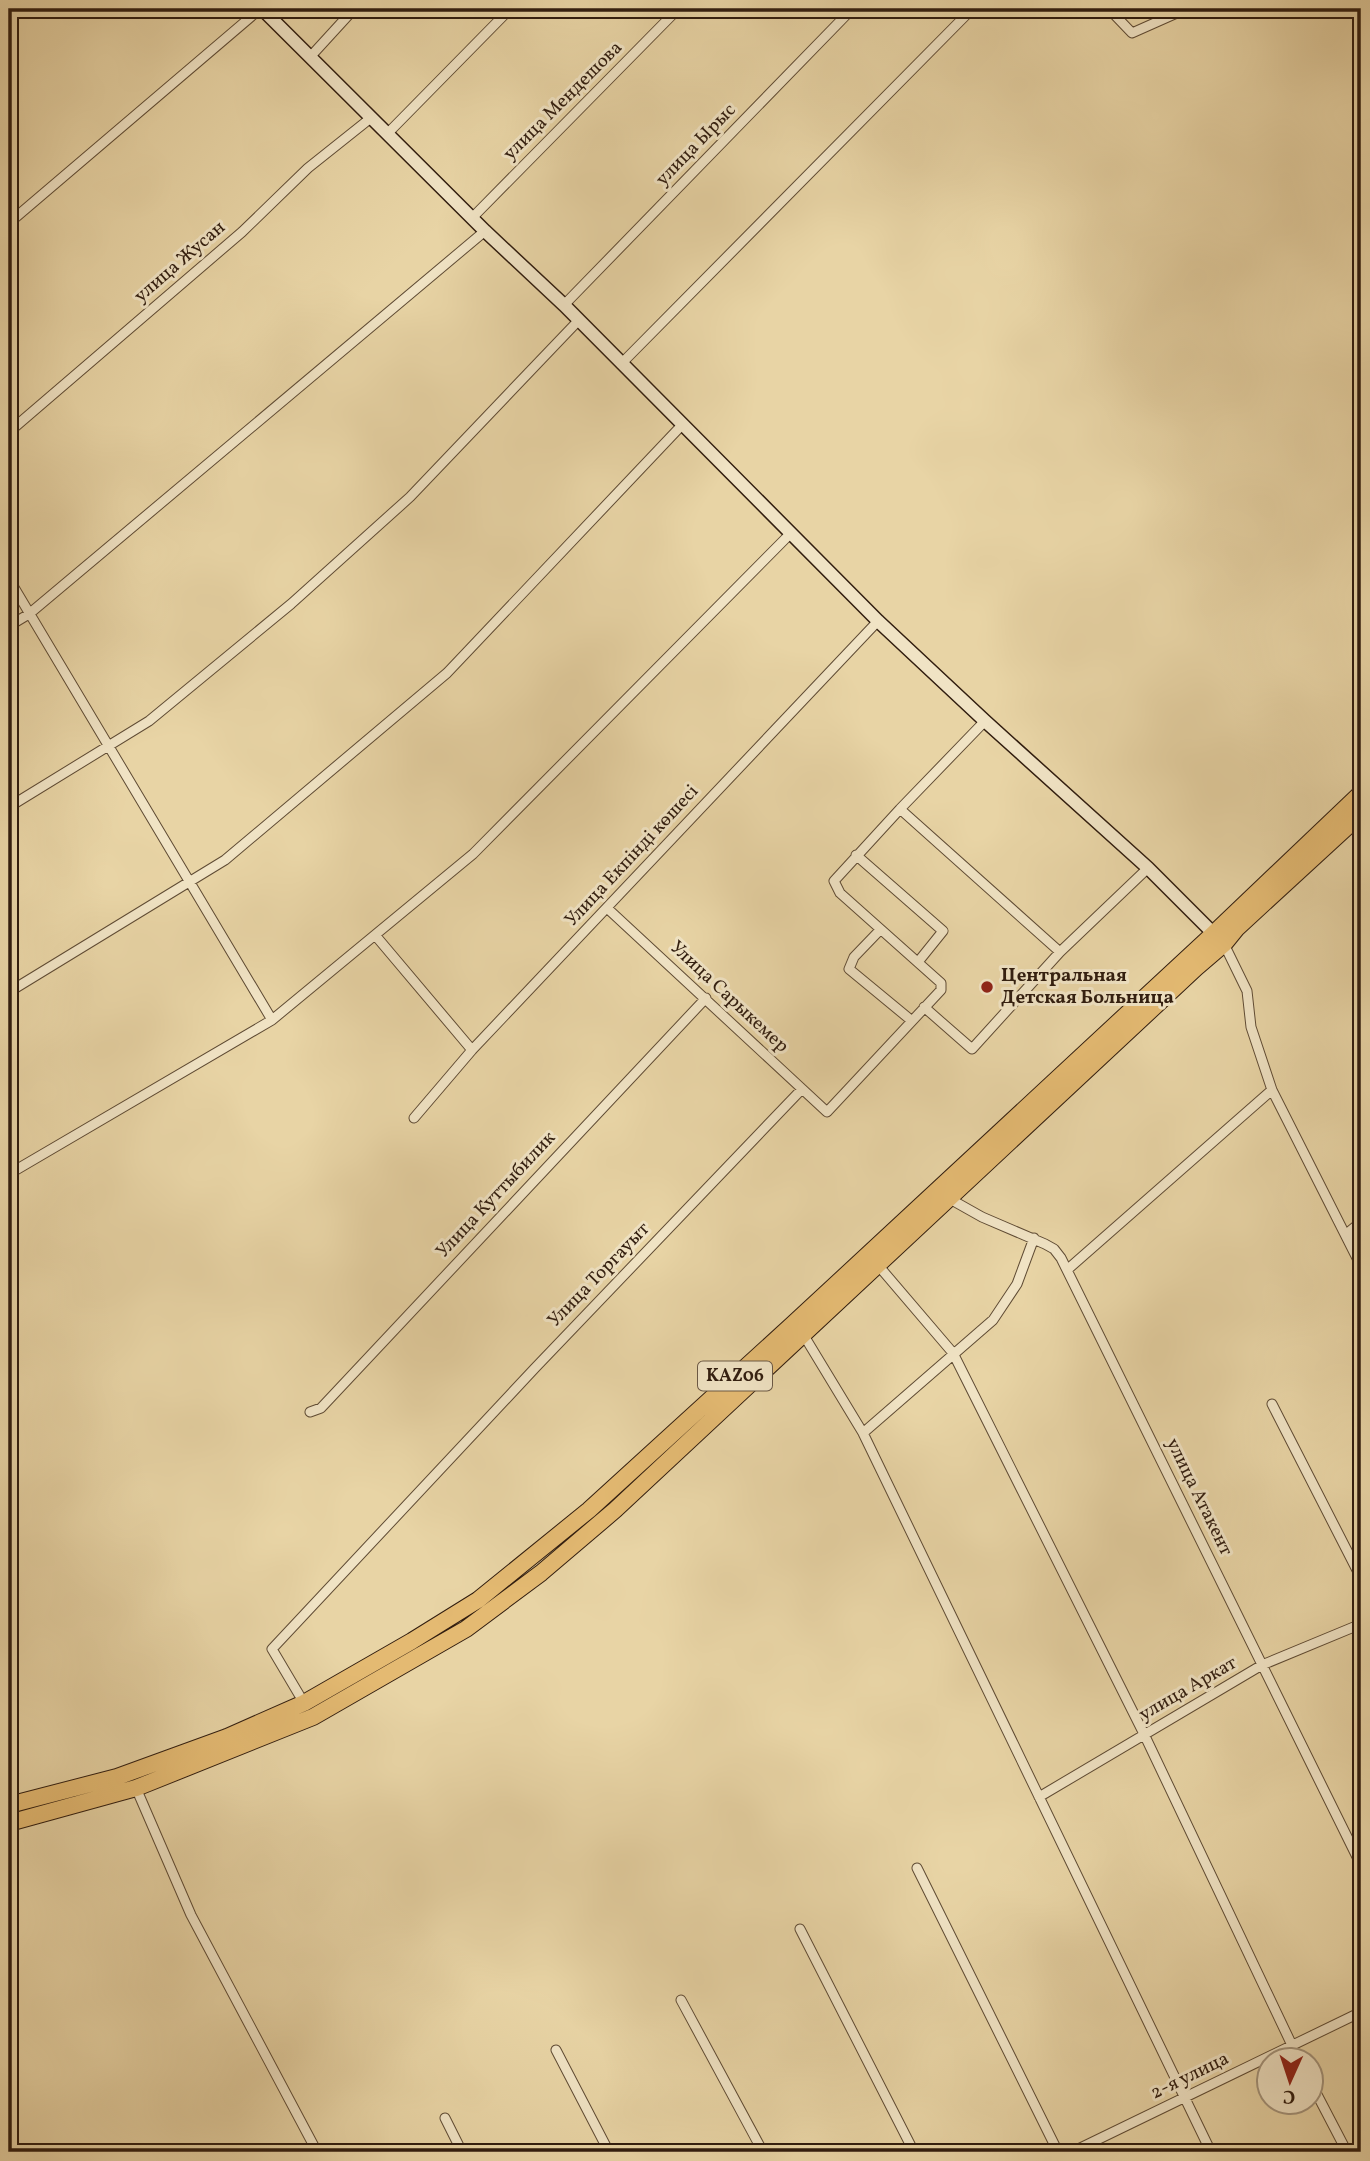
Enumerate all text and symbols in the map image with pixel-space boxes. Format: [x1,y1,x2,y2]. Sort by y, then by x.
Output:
street label: улица Мендешова [497,35,629,167]
street label: улица Ырыс [650,98,742,192]
street label: улица Жусан [129,215,231,309]
street label: Улица Екпінді көшесі [559,779,705,933]
street label: Улица Сарыкемер [664,935,794,1059]
place label: Центральная Детская Больница [1001,963,1174,1011]
marker: Центральная Детская Больница [979,979,995,995]
street label: Улица Куттыбилик [430,1126,562,1264]
street label: Улица Торгауыт [542,1216,656,1333]
road number: KАZ06 [698,1362,772,1391]
street label: улица Атакент [1159,1434,1239,1560]
street label: улица Аркат [1134,1650,1242,1728]
street label: 2-я улица [1146,2046,1234,2106]
north arrow [1254,2046,1324,2116]
text: С [1282,2083,1296,2109]

